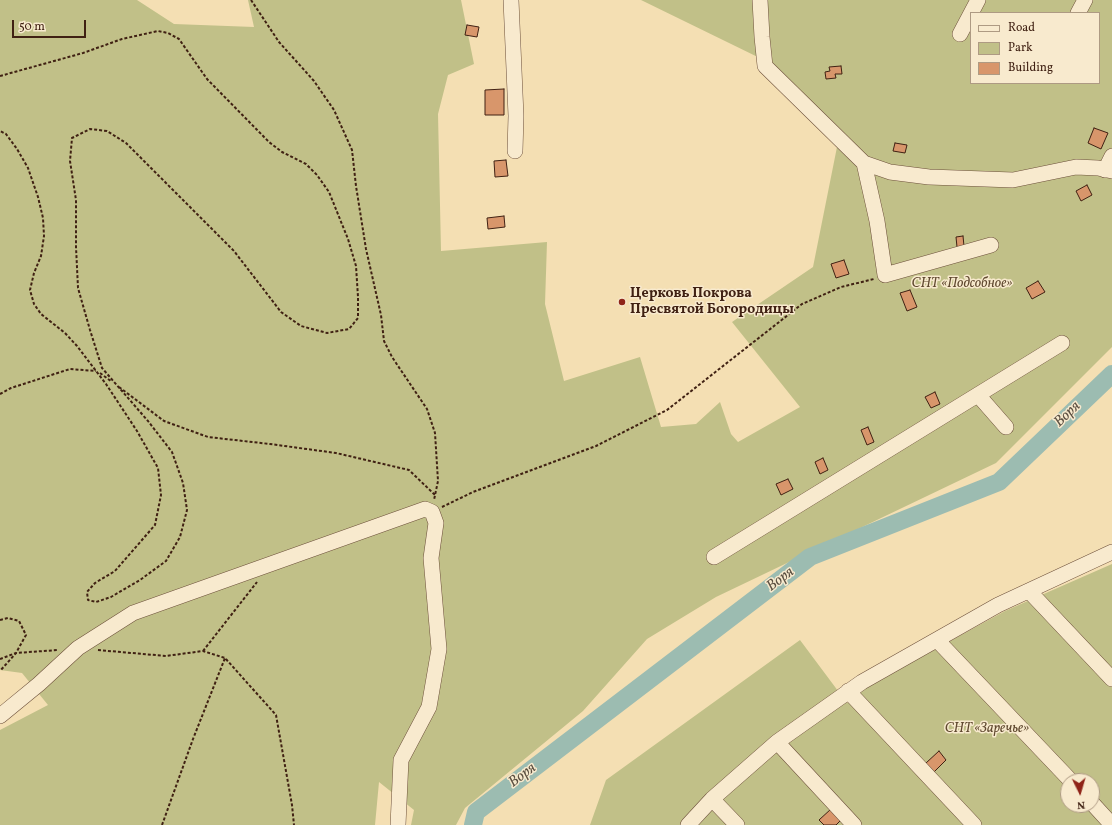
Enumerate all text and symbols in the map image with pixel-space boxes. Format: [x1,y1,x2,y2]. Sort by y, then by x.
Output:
scale bar [14,12,88,38]
legend [970,12,1100,84]
text: 50 m [19,19,45,35]
text: Road [1008,20,1035,36]
text: Park [1008,40,1033,56]
text: Building [1008,60,1053,76]
park label: СНТ «Подсобное» [912,276,1012,292]
place label: Церковь Покрова Пресвятой Богородицы [630,286,794,318]
marker: Церковь Покрова Пресвятой Богородицы [617,297,627,307]
water label: Воря [1051,398,1085,432]
water label: Воря [764,564,798,596]
park label: СНТ «Заречье» [945,721,1029,737]
water label: Воря [506,760,540,792]
north arrow [1060,773,1100,813]
text: N [1076,797,1086,812]

